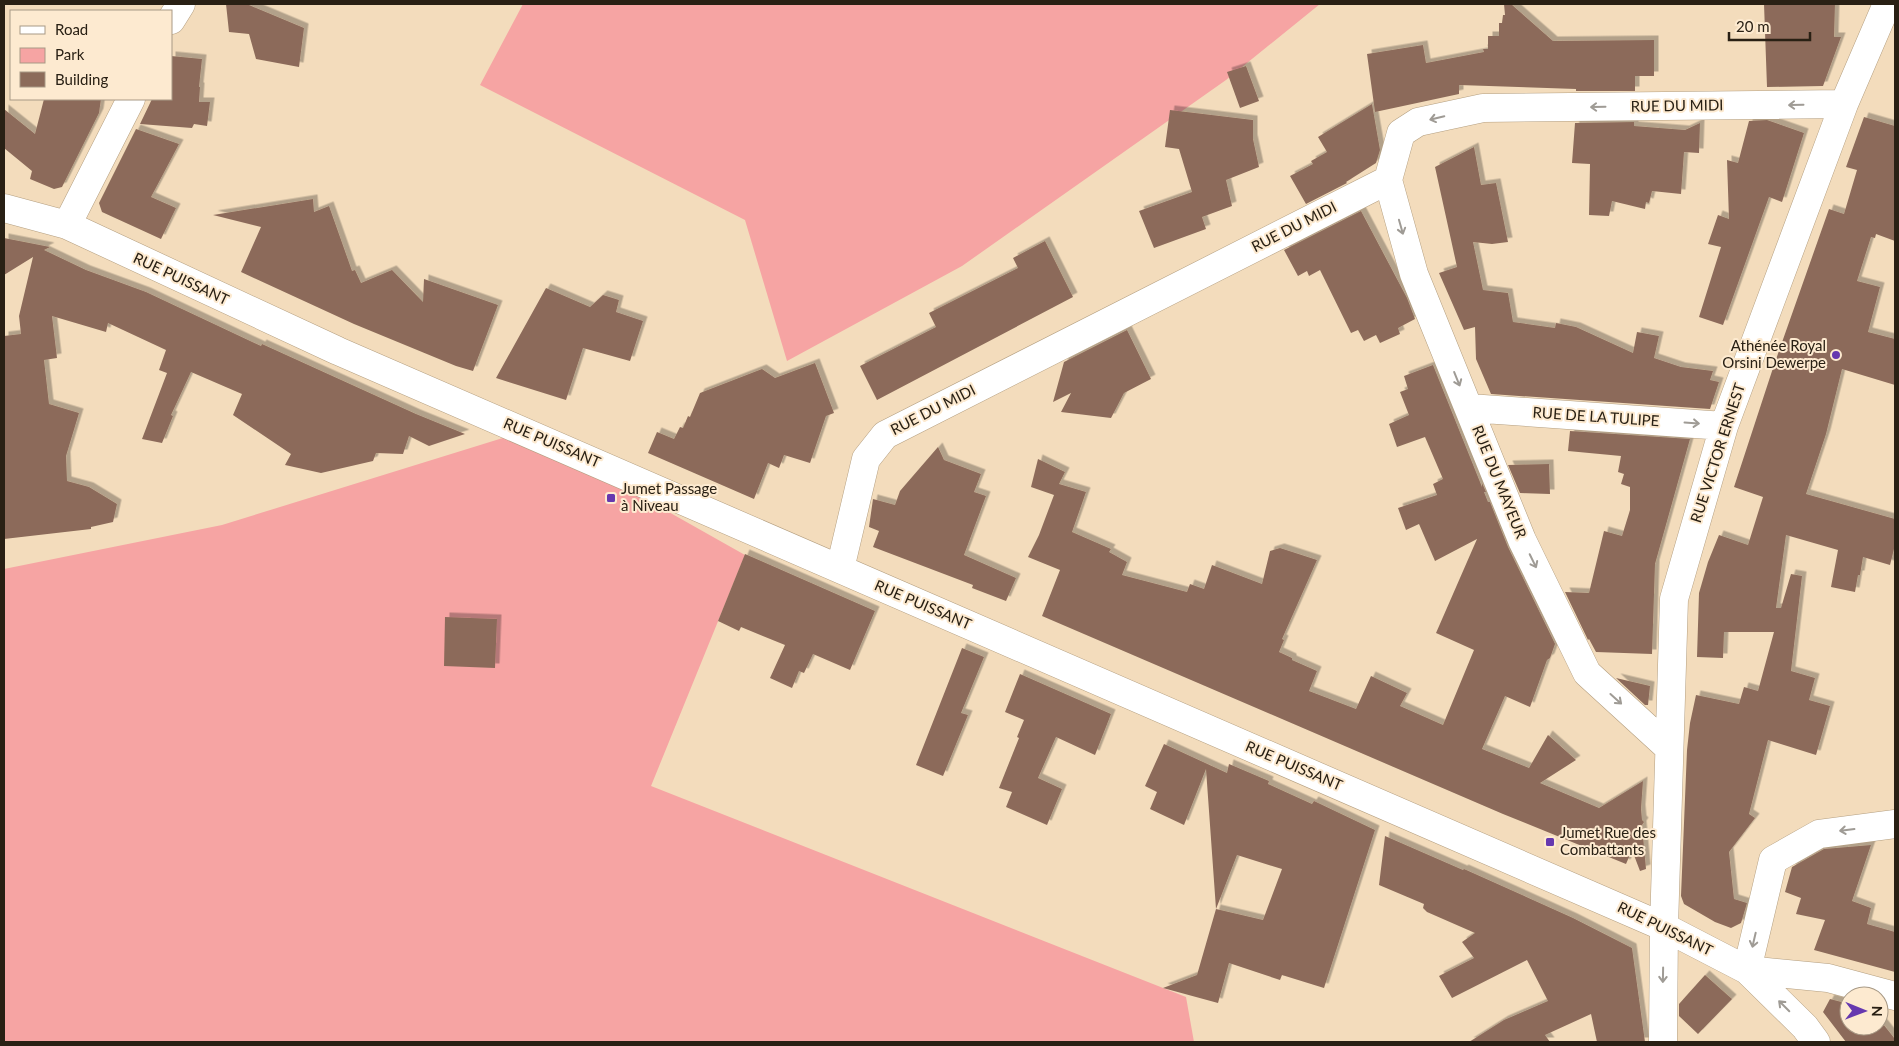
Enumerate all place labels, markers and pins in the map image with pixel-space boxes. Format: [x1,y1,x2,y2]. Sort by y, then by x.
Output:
place label: Athénée Royal Orsini Dewerpe [1722,336,1826,371]
marker: Athénée Royal Orsini Dewerpe [1830,349,1842,361]
place label: Jumet Passage à Niveau [621,479,717,514]
marker: Jumet Passage à Niveau [605,492,617,504]
place label: Jumet Rue des Combattants [1560,823,1656,858]
marker: Jumet Rue des Combattants [1544,836,1556,848]

